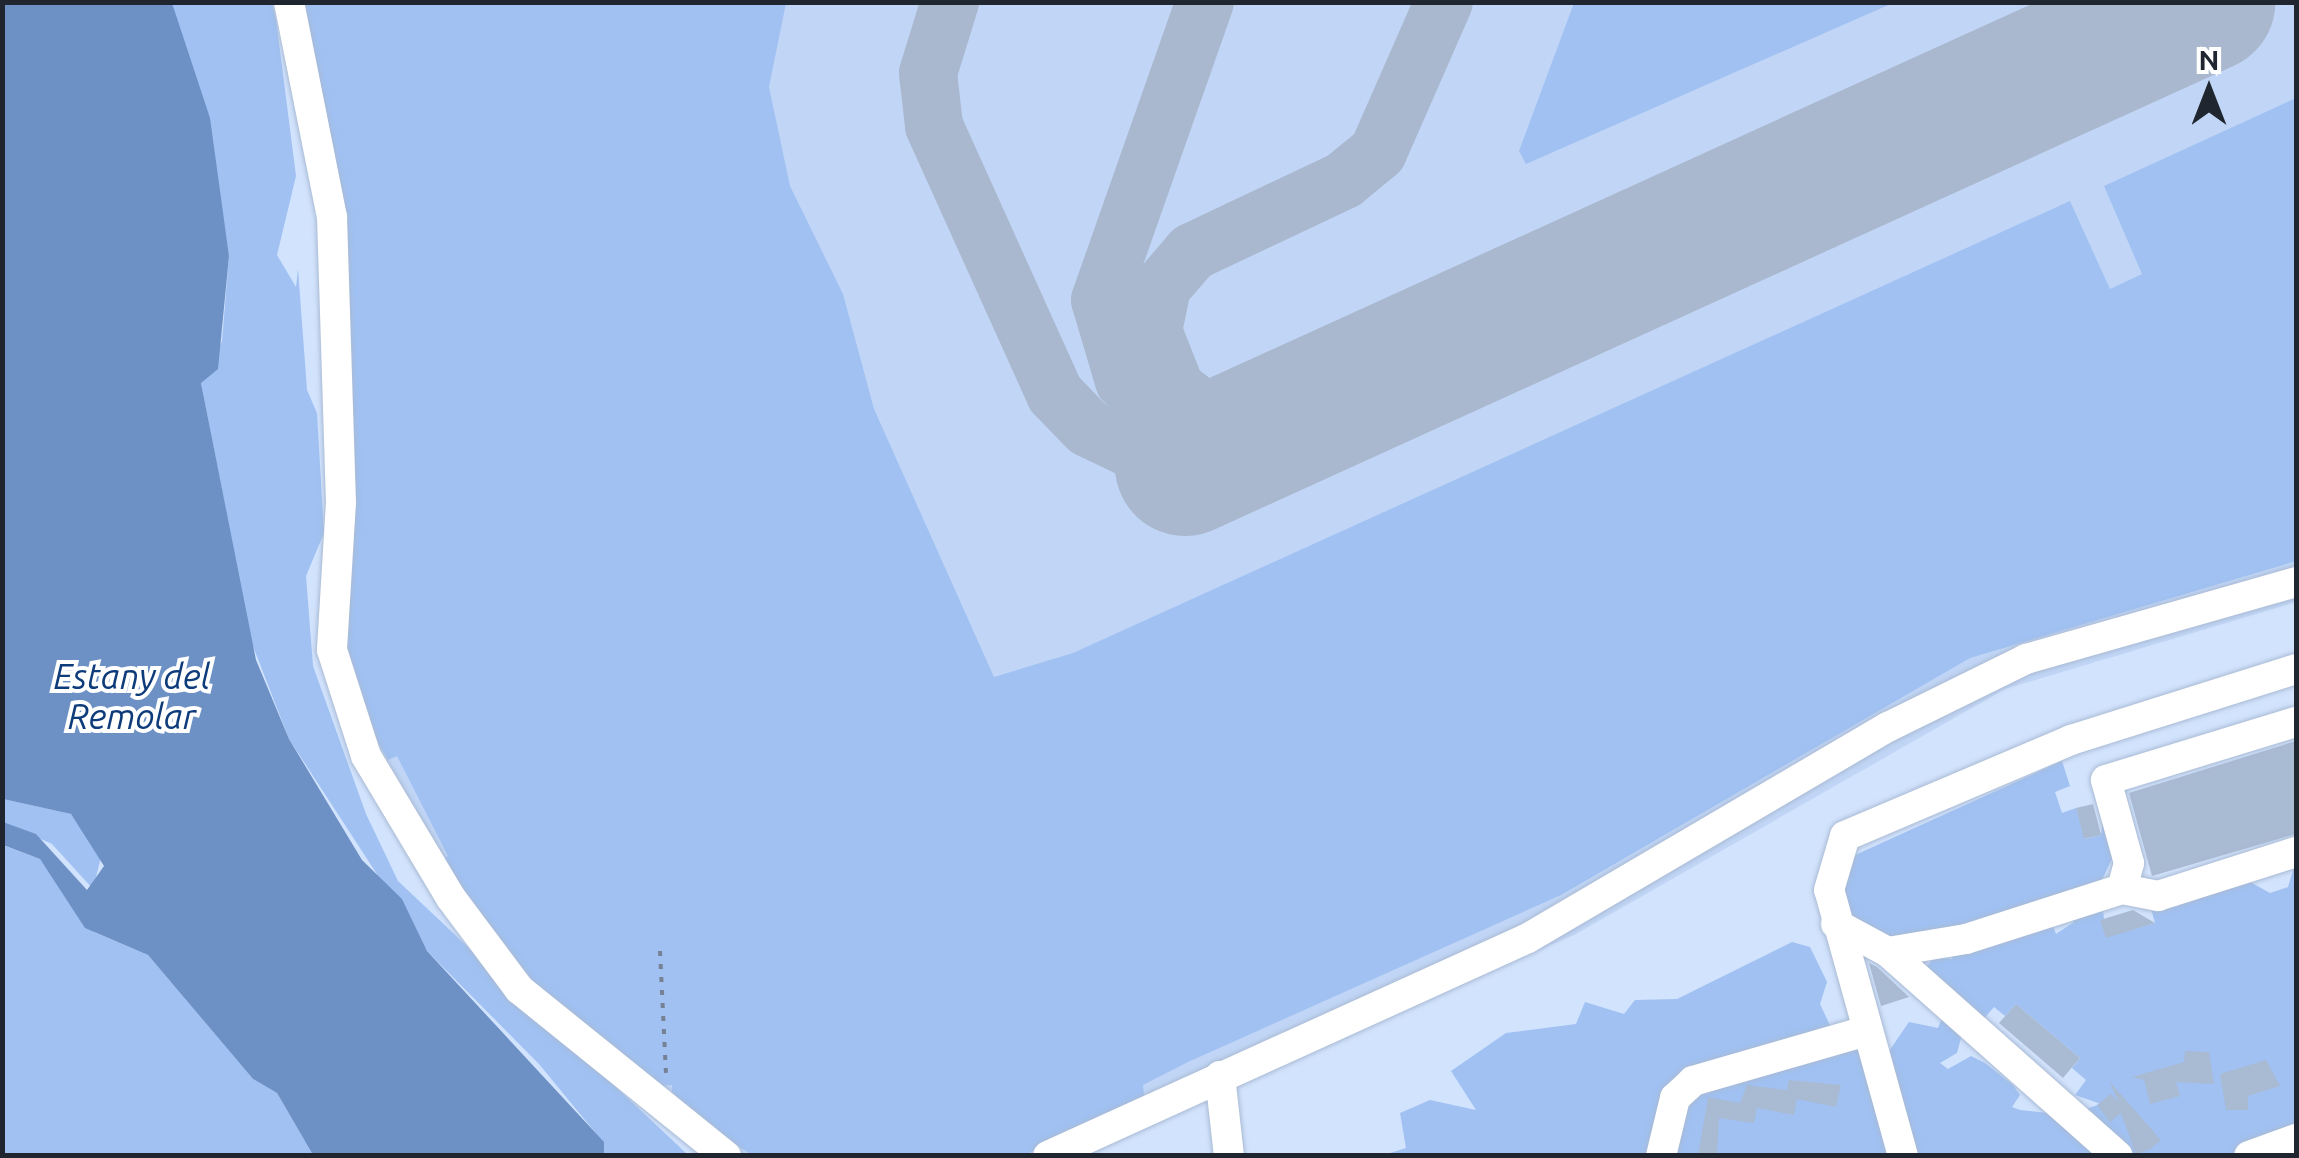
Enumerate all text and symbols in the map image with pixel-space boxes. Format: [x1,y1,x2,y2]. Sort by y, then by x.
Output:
north arrow [2159,40,2259,140]
text: N [2199,44,2219,75]
water label: Estany del Remolar [53,655,211,737]

